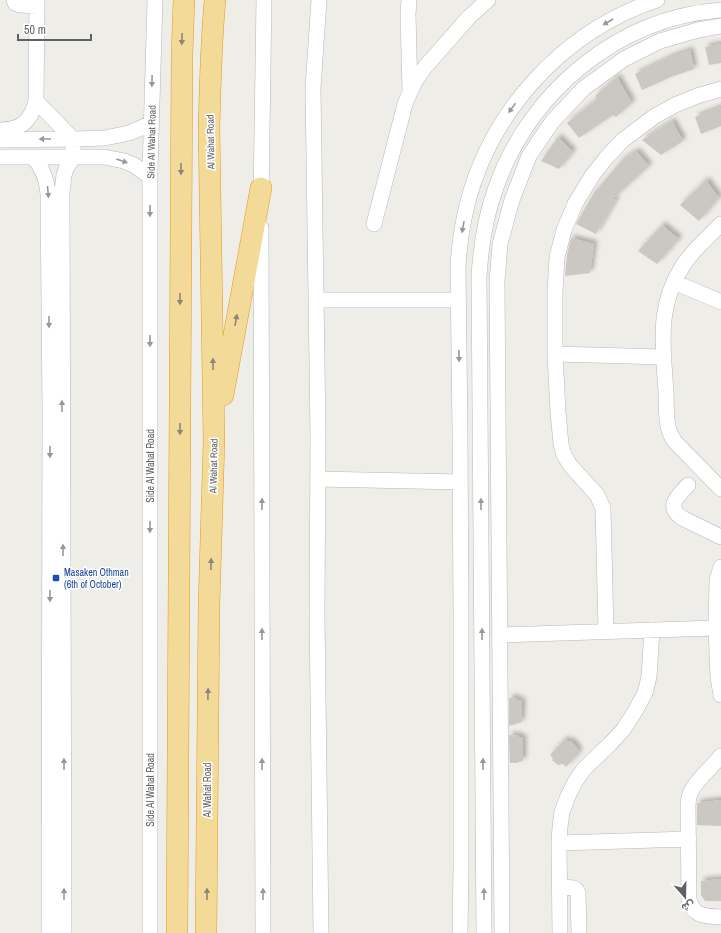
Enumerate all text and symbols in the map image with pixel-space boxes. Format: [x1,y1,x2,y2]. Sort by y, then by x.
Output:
scale bar [18,16,91,42]
one-way arrow [602,18,614,25]
text: 50 m [24,22,46,38]
one-way arrow [179,33,186,45]
one-way arrow [149,75,156,87]
one-way arrow [508,102,516,113]
street label: Side Al Wahat Road [144,105,159,179]
street label: Al Wahat Road [204,114,217,171]
one-way arrow [38,136,51,142]
one-way arrow [117,158,129,164]
one-way arrow [178,163,184,176]
one-way arrow [44,186,51,198]
one-way arrow [147,205,153,218]
one-way arrow [459,221,465,233]
one-way arrow [177,293,183,306]
one-way arrow [234,314,240,326]
one-way arrow [46,316,52,329]
one-way arrow [147,335,153,348]
one-way arrow [456,350,462,363]
one-way arrow [210,357,216,370]
one-way arrow [59,399,65,412]
one-way arrow [177,423,183,436]
street label: Side Al Wahat Road [144,429,157,503]
street label: Al Wahat Road [207,438,220,495]
one-way arrow [47,446,53,459]
one-way arrow [259,497,265,510]
one-way arrow [478,497,484,510]
one-way arrow [147,521,153,534]
one-way arrow [60,543,66,556]
one-way arrow [207,558,214,570]
place label: Masaken Othman (6th of October) [64,566,129,591]
marker: Masaken Othman (6th of October) [51,573,61,583]
one-way arrow [47,590,53,603]
one-way arrow [259,627,265,640]
one-way arrow [479,627,485,640]
one-way arrow [205,687,211,700]
street label: Side Al Wahat Road [144,753,157,827]
one-way arrow [61,757,67,770]
one-way arrow [259,757,265,770]
one-way arrow [480,757,486,770]
street label: Al Wahat Road [201,763,214,818]
north arrow [665,877,705,917]
one-way arrow [61,887,67,900]
one-way arrow [204,887,210,900]
one-way arrow [260,887,266,900]
one-way arrow [481,887,487,900]
text: ش [680,898,697,915]

